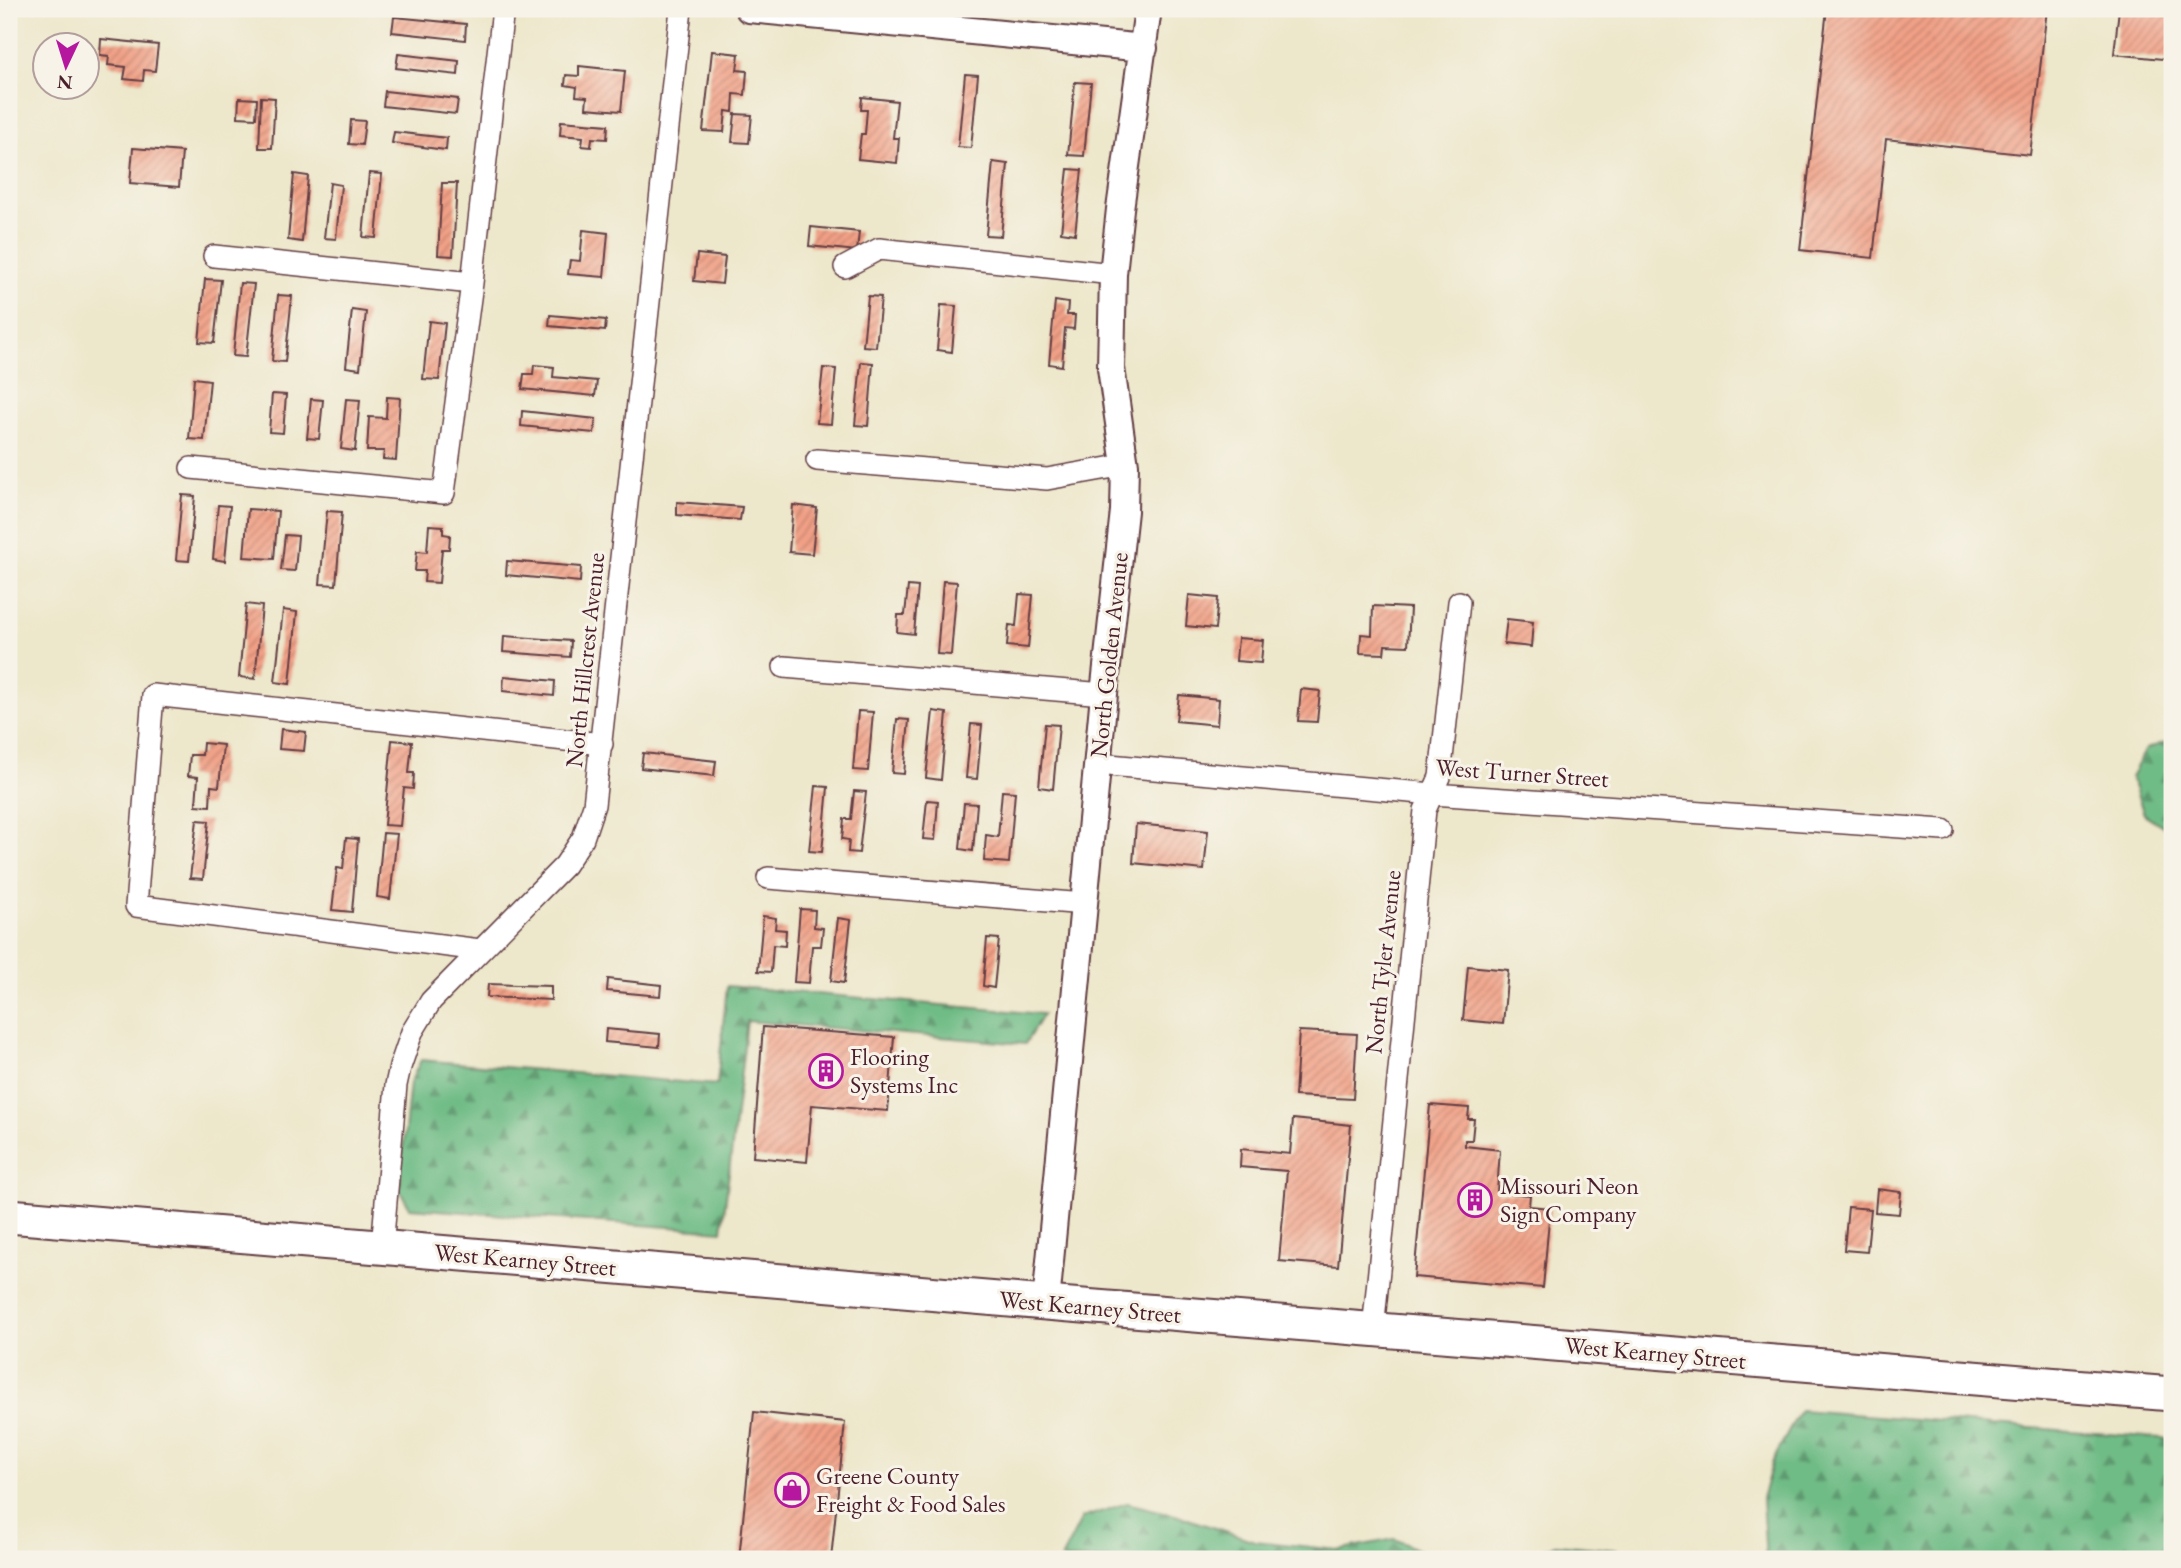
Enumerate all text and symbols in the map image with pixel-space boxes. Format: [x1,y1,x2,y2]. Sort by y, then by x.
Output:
north arrow [32,32,102,102]
text: N [56,69,73,95]
street label: North Hillcrest Avenue [558,551,611,769]
street label: North Golden Avenue [1082,551,1135,759]
street label: West Turner Street [1434,751,1610,794]
street label: North Tyler Avenue [1357,869,1408,1055]
place label: Flooring Systems Inc [850,1041,958,1100]
building icon: Flooring Systems Inc [807,1052,845,1090]
place label: Missouri Neon Sign Company [1500,1170,1639,1229]
building icon: Missouri Neon Sign Company [1456,1181,1494,1219]
street label: West Kearney Street [433,1236,618,1283]
street label: West Kearney Street [998,1283,1183,1330]
street label: West Kearney Street [1563,1329,1748,1376]
place label: Greene County Freight & Food Sales [816,1460,1006,1519]
shop icon: Greene County Freight & Food Sales [773,1471,811,1509]

